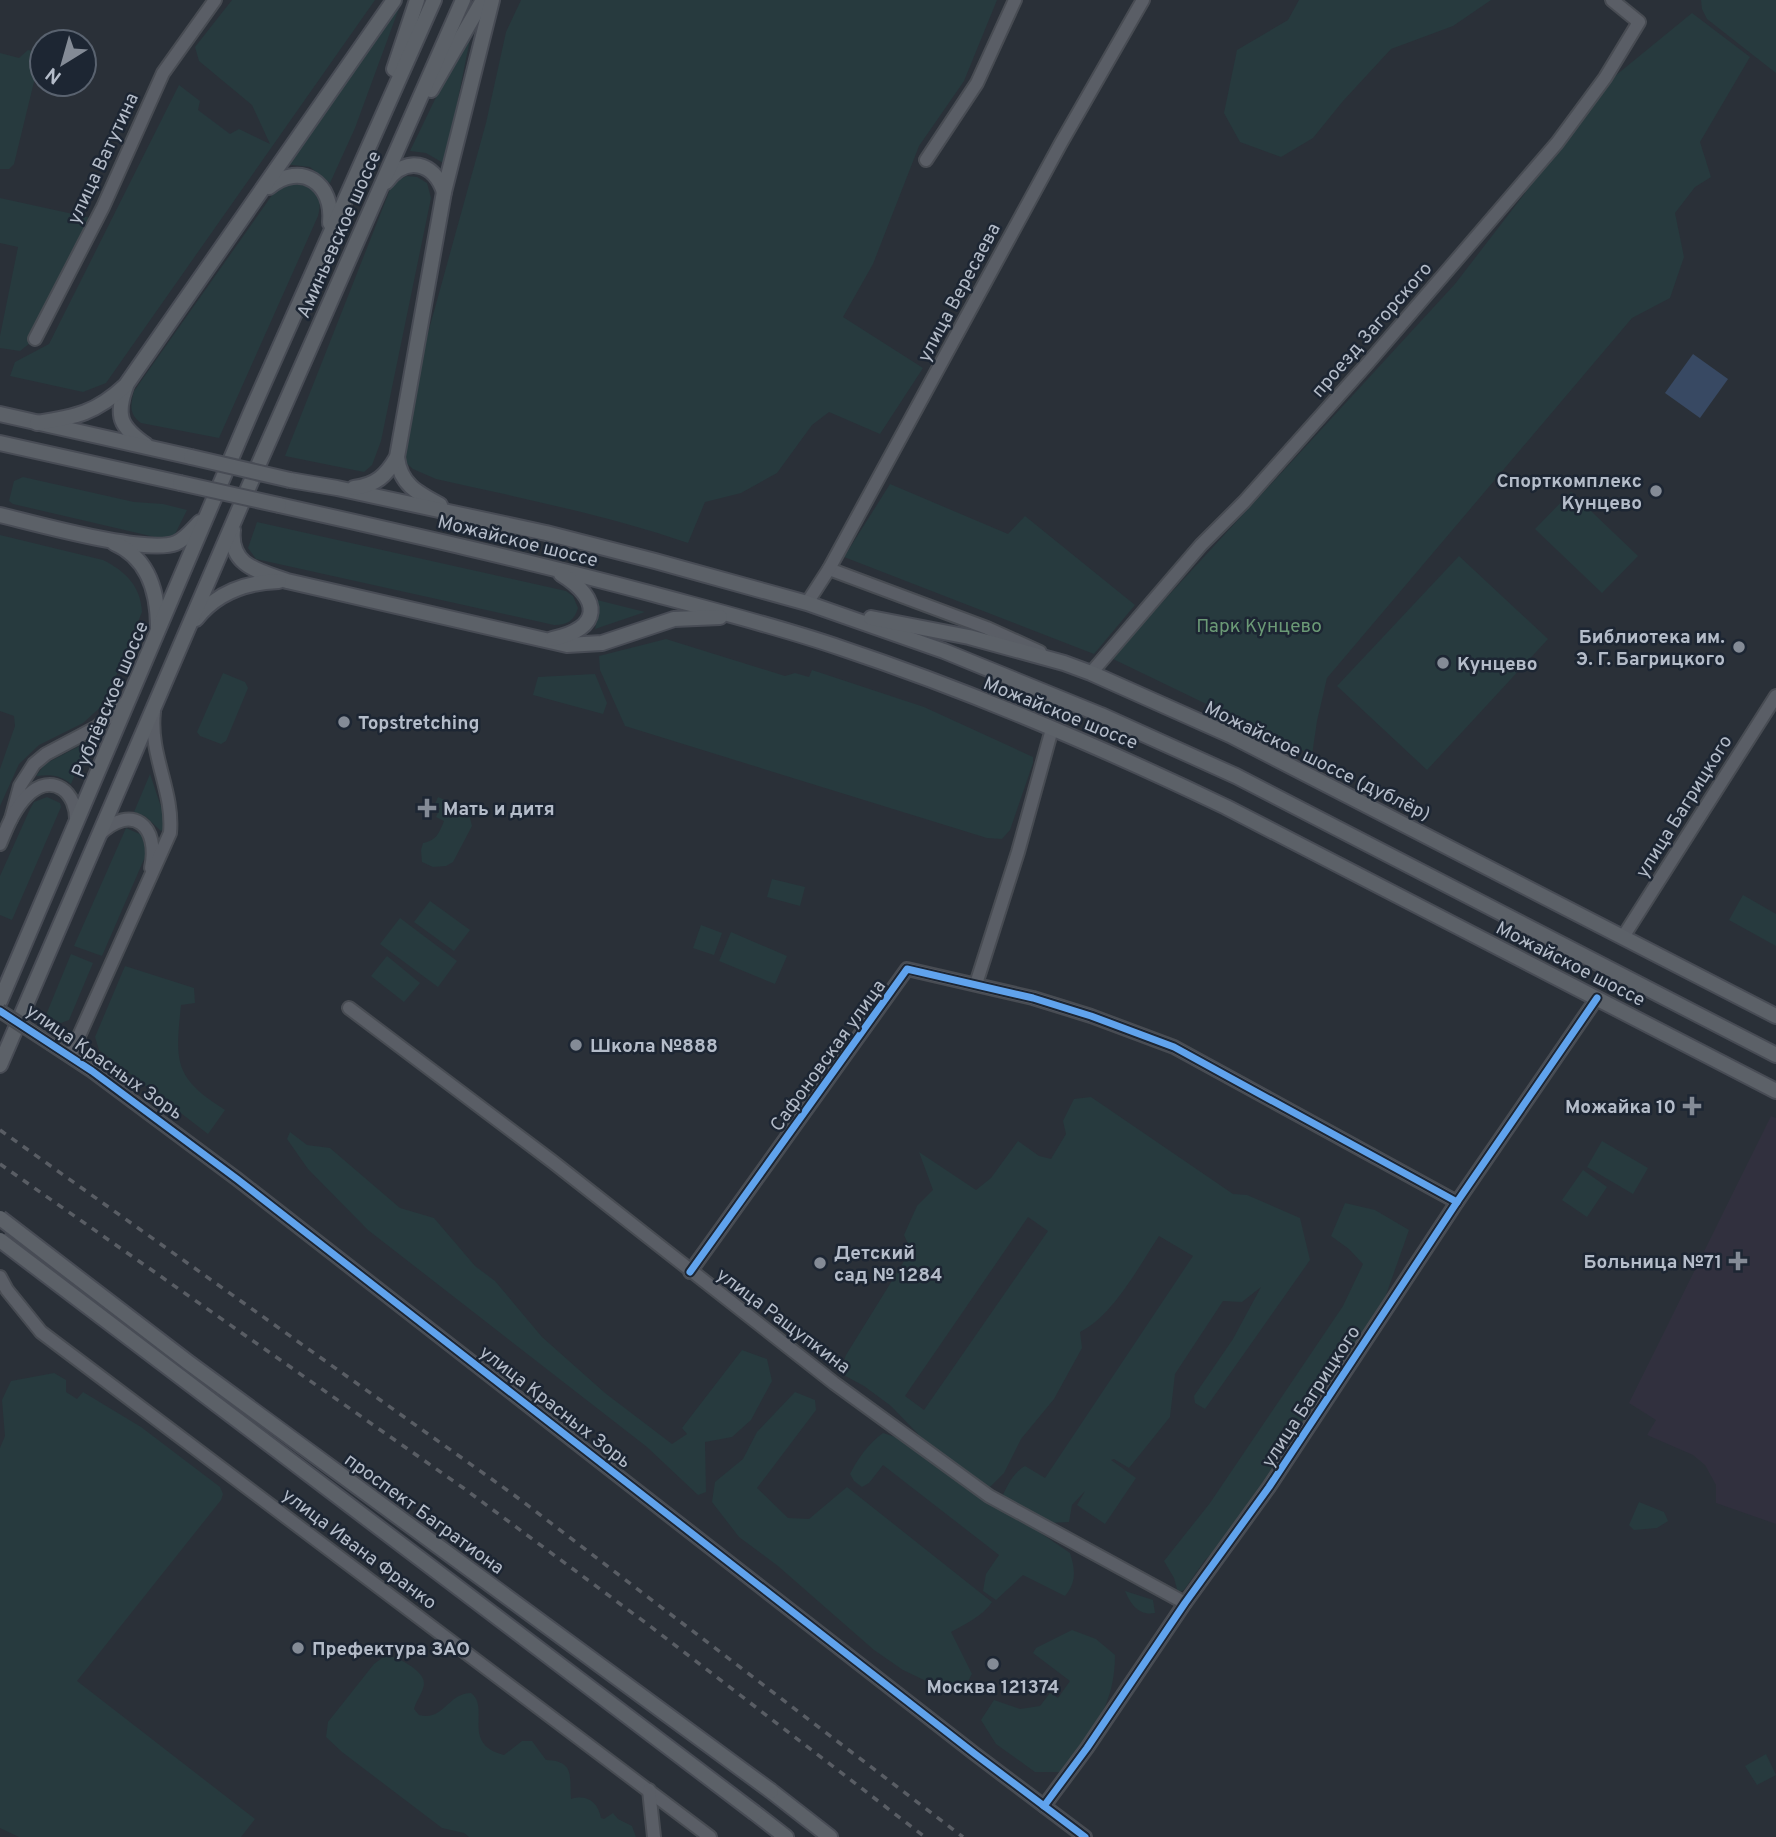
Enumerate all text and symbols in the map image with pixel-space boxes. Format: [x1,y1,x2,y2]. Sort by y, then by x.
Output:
north arrow [28,28,98,98]
text: N [41,61,67,89]
street label: улица Ватутина [63,89,145,229]
street label: Аминьевское шоссе [292,147,388,322]
street label: улица Вересаева [913,219,1007,367]
street label: проезд Загорского [1307,258,1438,403]
place label: Спорткомплекс Кунцево [1496,470,1642,516]
marker: Спорткомплекс Кунцево [1648,483,1664,499]
street label: Можайское шоссе [435,510,600,573]
park label: Парк Кунцево [1196,615,1322,639]
street label: Рублёвское шоссе [67,618,155,782]
place label: Библиотека им. Э. Г. Багрицкого [1576,626,1725,672]
marker: Библиотека им. Э. Г. Багрицкого [1731,639,1747,655]
place label: Кунцево [1457,653,1538,677]
marker: Кунцево [1435,655,1451,671]
street label: Можайское шоссе [979,672,1141,756]
street label: Можайское шоссе (дублёр) [1200,697,1434,827]
place label: Topstretching [358,712,479,736]
marker: Topstretching [336,714,352,730]
street label: улица Багрицкого [1631,731,1738,883]
marker: Мать и дитя [417,798,437,818]
place label: Мать и дитя [443,798,555,822]
street label: Можайское шоссе [1491,917,1649,1013]
street label: Сафоновская улица [765,976,892,1137]
street label: улица Красных Зорь [21,999,187,1126]
place label: Школа №888 [590,1035,718,1059]
marker: Школа №888 [568,1037,584,1053]
place label: Можайка 10 [1565,1096,1676,1120]
marker: Можайка 10 [1682,1096,1702,1116]
place label: Детский сад № 1284 [834,1242,942,1288]
place label: Больница №71 [1583,1251,1722,1275]
marker: Больница №71 [1728,1251,1748,1271]
marker: Детский сад № 1284 [812,1255,828,1271]
street label: улица Ращупкина [711,1263,855,1380]
street label: улица Багрицкого [1257,1322,1366,1473]
street label: улица Красных Зорь [474,1341,636,1474]
street label: проспект Багратиона [339,1449,508,1581]
street label: улица Ивана Франко [277,1484,441,1616]
place label: Префектура ЗАО [312,1638,470,1662]
marker: Префектура ЗАО [290,1640,306,1656]
marker: Москва 121374 [985,1656,1001,1672]
place label: Москва 121374 [926,1676,1060,1700]

